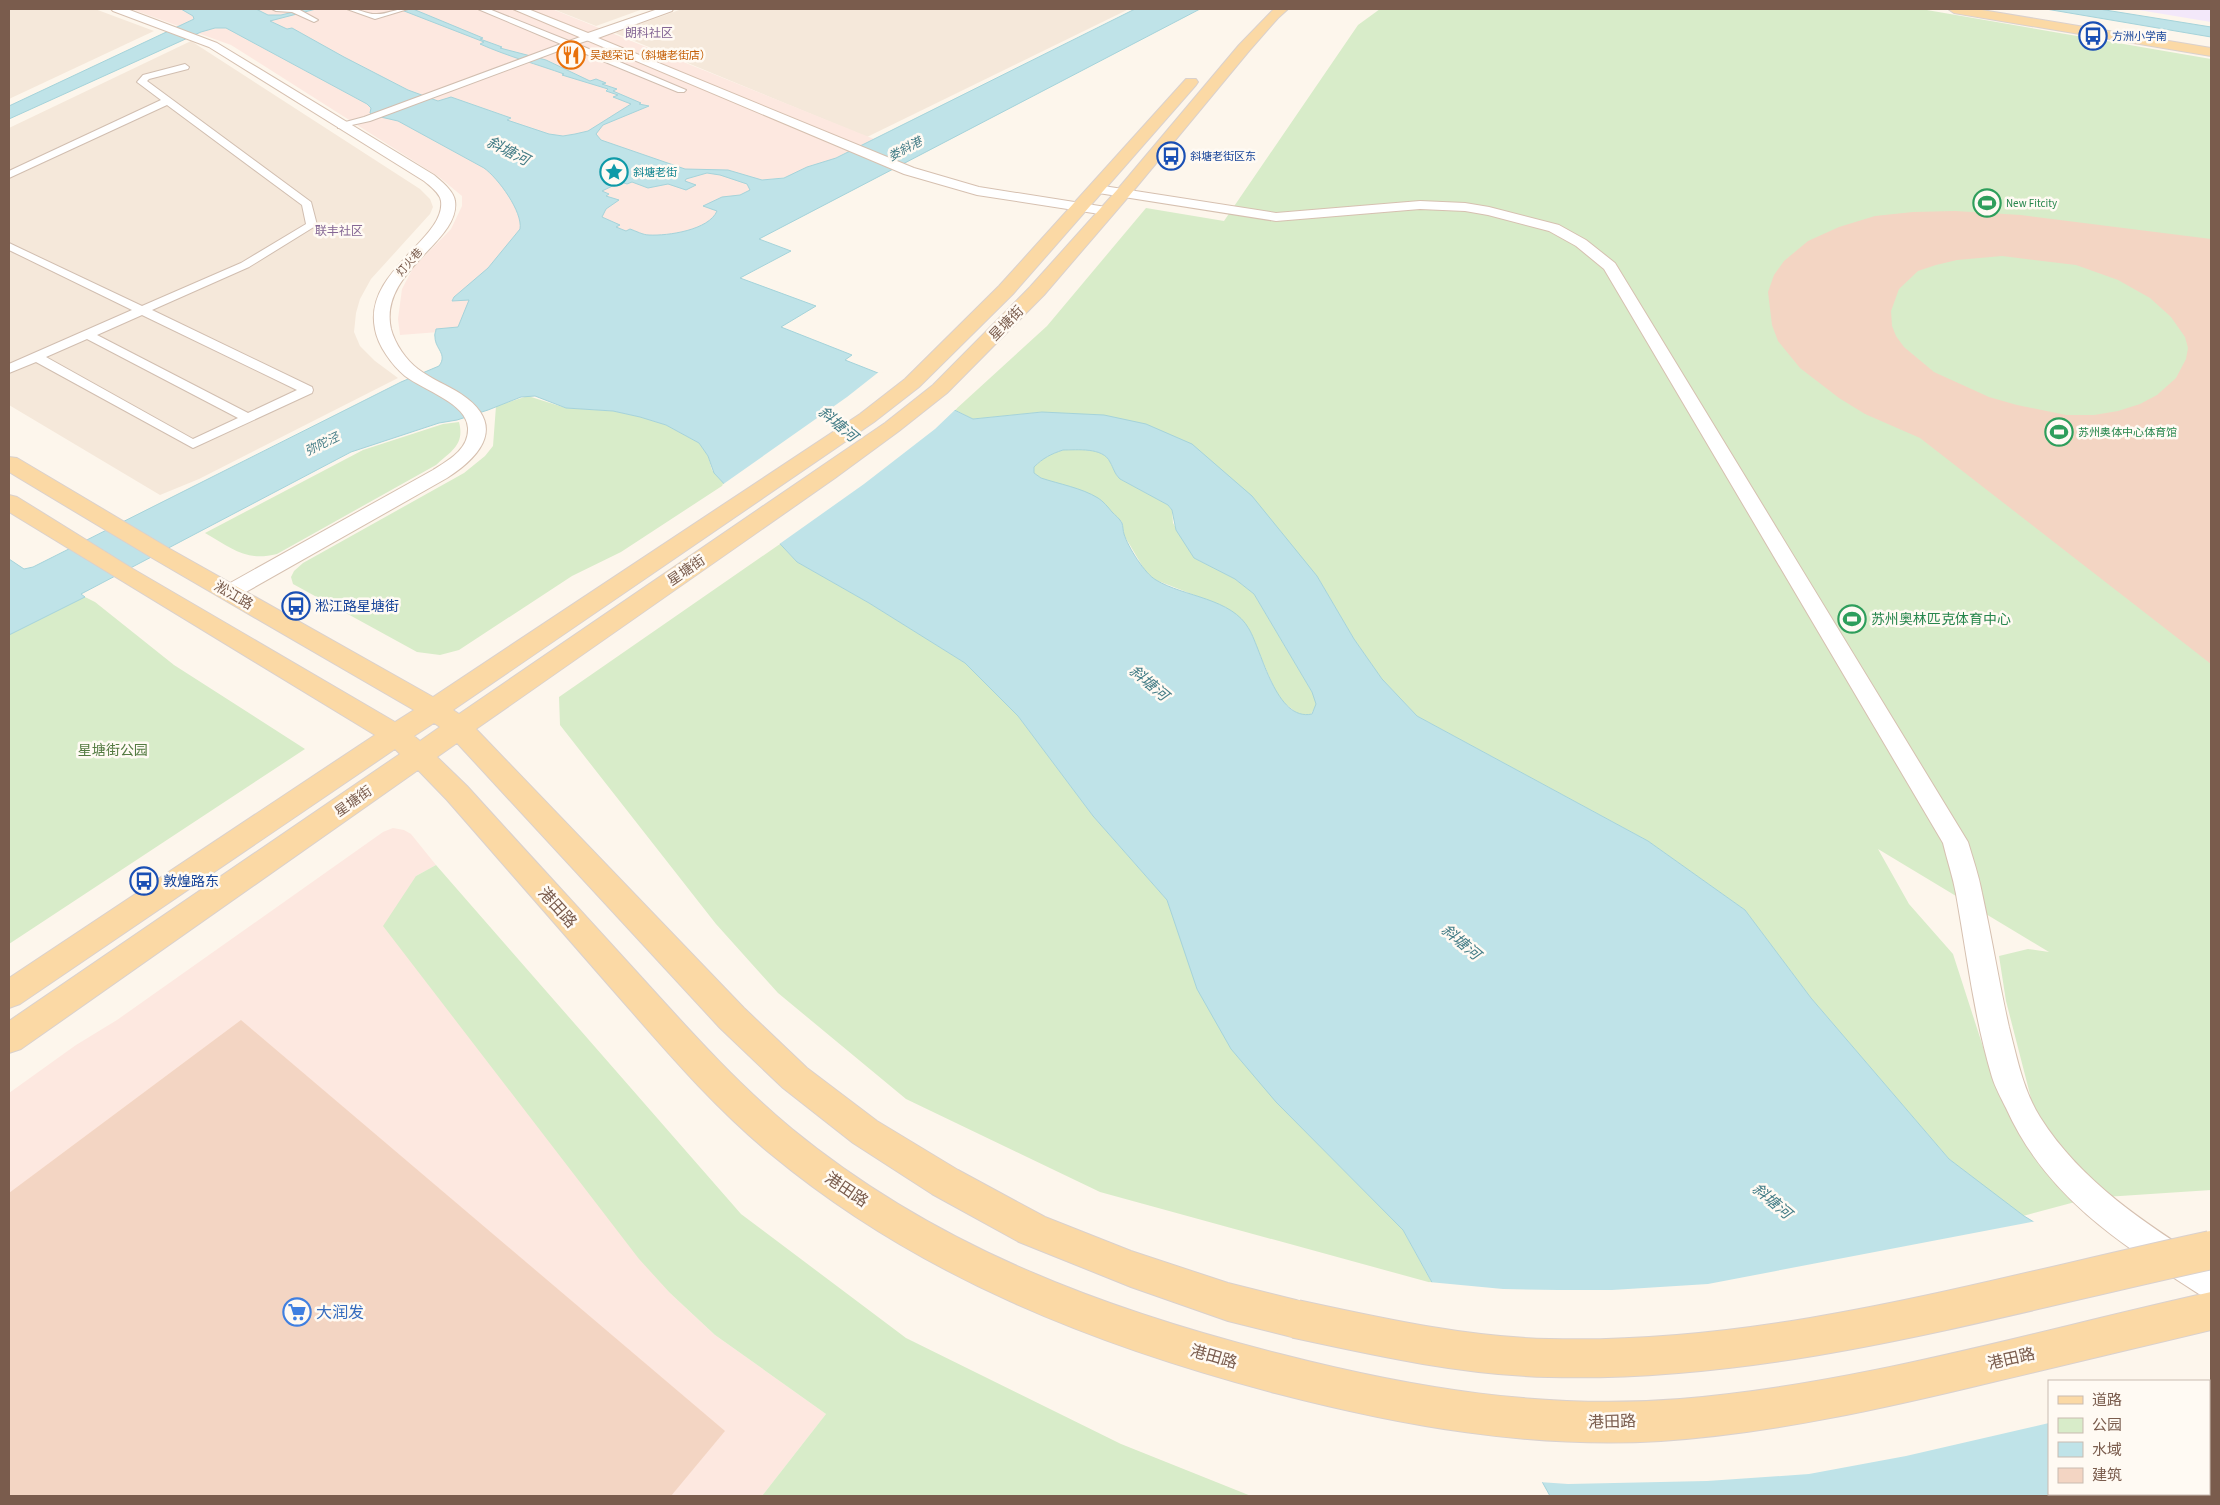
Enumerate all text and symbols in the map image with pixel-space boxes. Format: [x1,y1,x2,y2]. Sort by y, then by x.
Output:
bus stop icon: 方洲小学南 [2078,21,2108,51]
district label: 朗科社区 [625,25,673,42]
place label: 方洲小学南 [2112,29,2167,44]
restaurant icon: 吴越荣记（斜塘老街店） [556,40,586,70]
place label: 吴越荣记（斜塘老街店） [590,48,711,63]
water label: 斜塘河 [483,132,535,172]
water label: 娄斜港 [885,133,927,165]
bus stop icon: 斜塘老街区东 [1156,141,1186,171]
place label: 斜塘老街区东 [1190,149,1256,164]
place icon: 斜塘老街 [599,157,629,187]
place label: 斜塘老街 [633,165,677,180]
sports icon: New Fitcity [1972,188,2002,218]
place label: New Fitcity [2006,196,2057,211]
district label: 联丰社区 [315,223,363,240]
street label: 灯火巷 [393,245,426,280]
street label: 星塘街 [985,302,1029,346]
water label: 斜塘河 [814,402,864,449]
sports icon: 苏州奥体中心体育馆 [2044,417,2074,447]
place label: 苏州奥体中心体育馆 [2078,425,2177,440]
water label: 弥陀泾 [302,428,343,460]
street label: 星塘街 [664,551,710,591]
street label: 淞江路 [210,577,257,615]
bus stop icon: 淞江路星塘街 [281,591,311,621]
place label: 淞江路星塘街 [315,597,399,617]
sports icon: 苏州奥林匹克体育中心 [1837,604,1867,634]
place label: 苏州奥林匹克体育中心 [1871,610,2011,630]
water label: 斜塘河 [1125,661,1175,708]
park label: 星塘街公园 [78,741,148,761]
street label: 星塘街 [331,782,377,822]
bus stop icon: 敦煌路东 [129,866,159,896]
place label: 敦煌路东 [163,872,219,892]
street label: 港田路 [533,882,581,933]
water label: 斜塘河 [1437,920,1487,967]
street label: 港田路 [820,1167,872,1212]
water label: 斜塘河 [1748,1179,1798,1226]
supermarket icon: 大润发 [282,1297,312,1327]
place label: 大润发 [316,1302,364,1324]
street label: 港田路 [1188,1340,1240,1374]
street label: 港田路 [1985,1343,2037,1375]
legend [2048,1380,2210,1495]
text: 道路 [2092,1390,2122,1411]
street label: 港田路 [1588,1410,1636,1434]
text: 公园 [2092,1415,2122,1436]
text: 水域 [2092,1440,2122,1461]
text: 建筑 [2092,1465,2122,1486]

